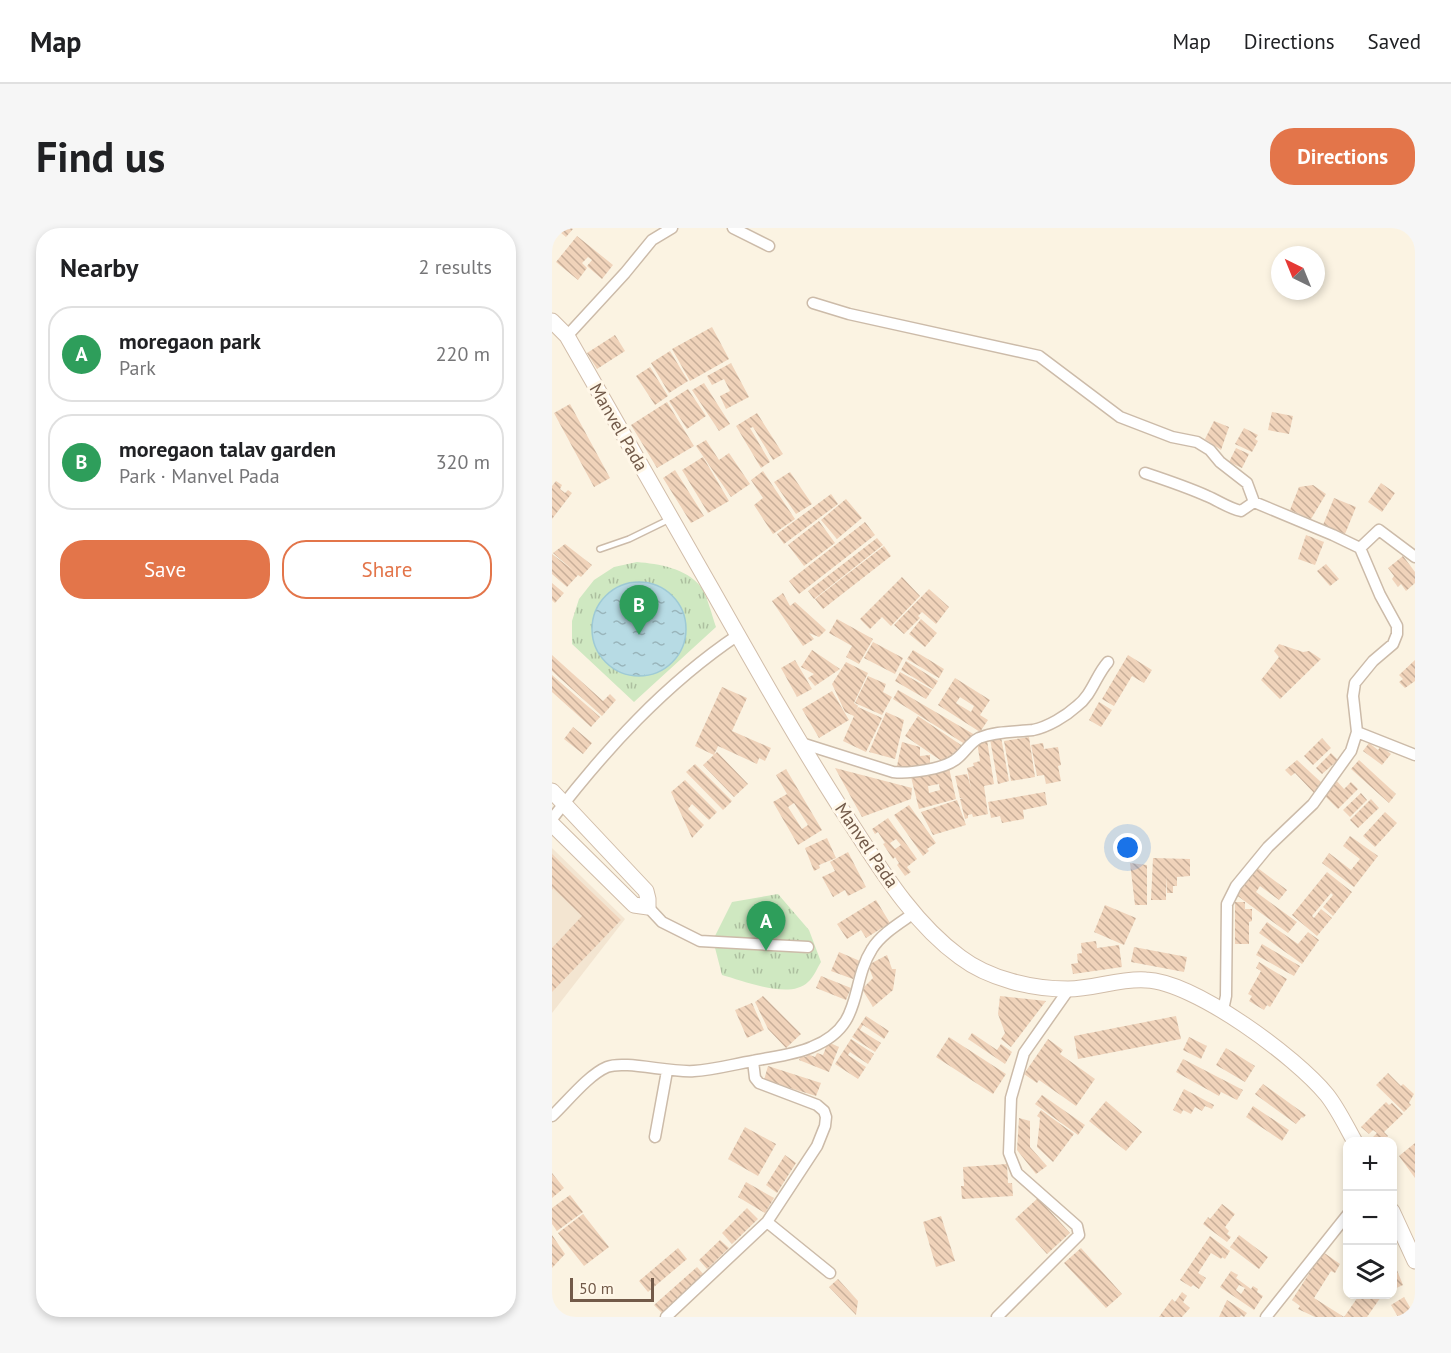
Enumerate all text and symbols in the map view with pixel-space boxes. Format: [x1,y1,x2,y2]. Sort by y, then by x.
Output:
text: Map [30,23,81,60]
text: Map [1172,28,1211,55]
text: Directions [1244,28,1335,55]
text: Saved [1368,28,1421,55]
button: Directions [1270,128,1415,185]
text: Find us [36,129,165,184]
north arrow [1271,246,1325,300]
text: Nearby [60,251,138,284]
text: 2 results [419,254,492,280]
text: moregaon park [119,327,261,355]
text: A [75,341,88,367]
text: 220 m [436,341,490,367]
text: Park [119,355,156,381]
street label: Manvel Pada [585,379,653,475]
text: moregaon talav garden [119,435,336,463]
text: B [76,449,87,475]
text: 320 m [436,449,490,475]
text: Park · Manvel Pada [119,463,280,489]
button: Save [60,540,270,599]
button: Share [282,540,492,599]
pin: B [620,586,658,635]
street label: Manvel Pada [830,798,904,892]
your location [1113,833,1142,862]
pin: A [746,902,786,951]
map controls [1343,1137,1397,1299]
button: + [1343,1137,1397,1191]
button: − [1343,1191,1397,1245]
button: layers [1343,1245,1397,1299]
scale bar [570,1275,654,1302]
text: 50 m [579,1278,614,1298]

